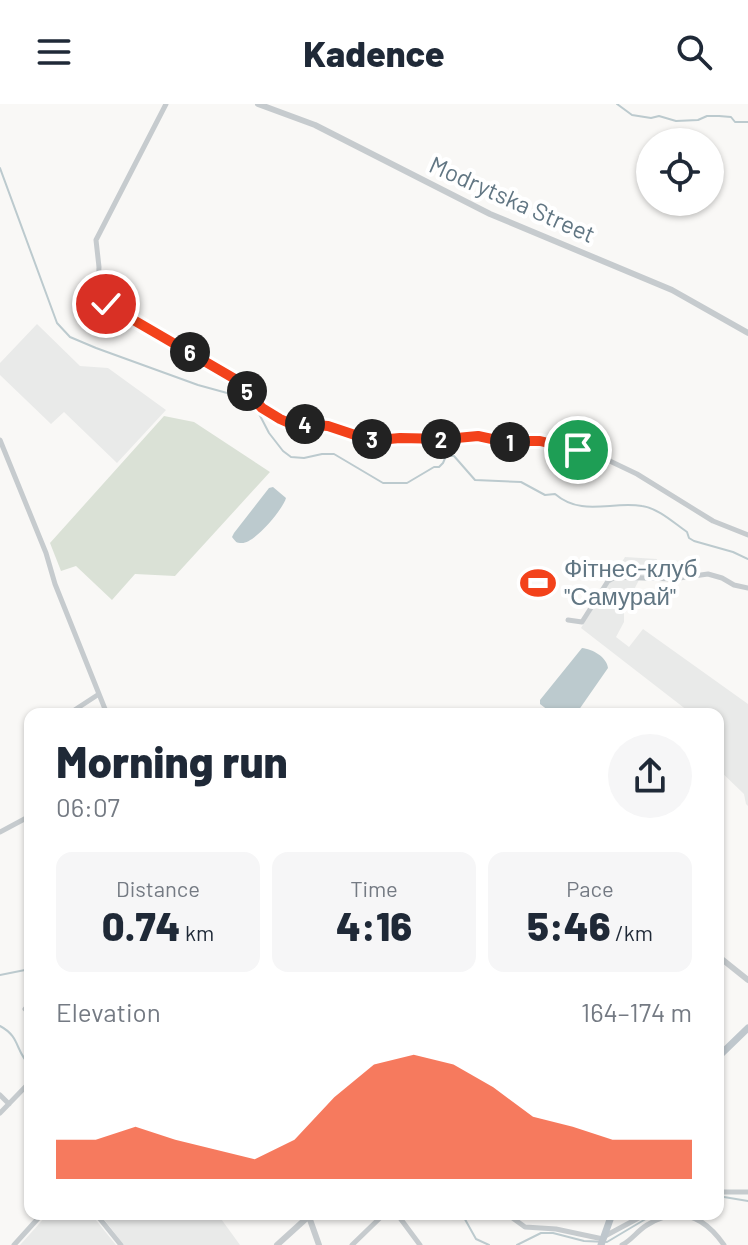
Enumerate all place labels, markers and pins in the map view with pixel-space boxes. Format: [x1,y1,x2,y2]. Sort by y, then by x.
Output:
pin [72,270,140,338]
pin: 6 [170,332,210,372]
pin: 5 [227,371,267,411]
pin: 4 [285,404,325,444]
pin [544,416,612,484]
pin: 3 [352,419,392,459]
pin: 2 [421,419,461,459]
pin: 1 [490,422,530,462]
place label: Фітнес-клуб "Самурай" [564,553,697,610]
sports icon: Фітнес-клуб "Самурай" [519,564,557,602]

